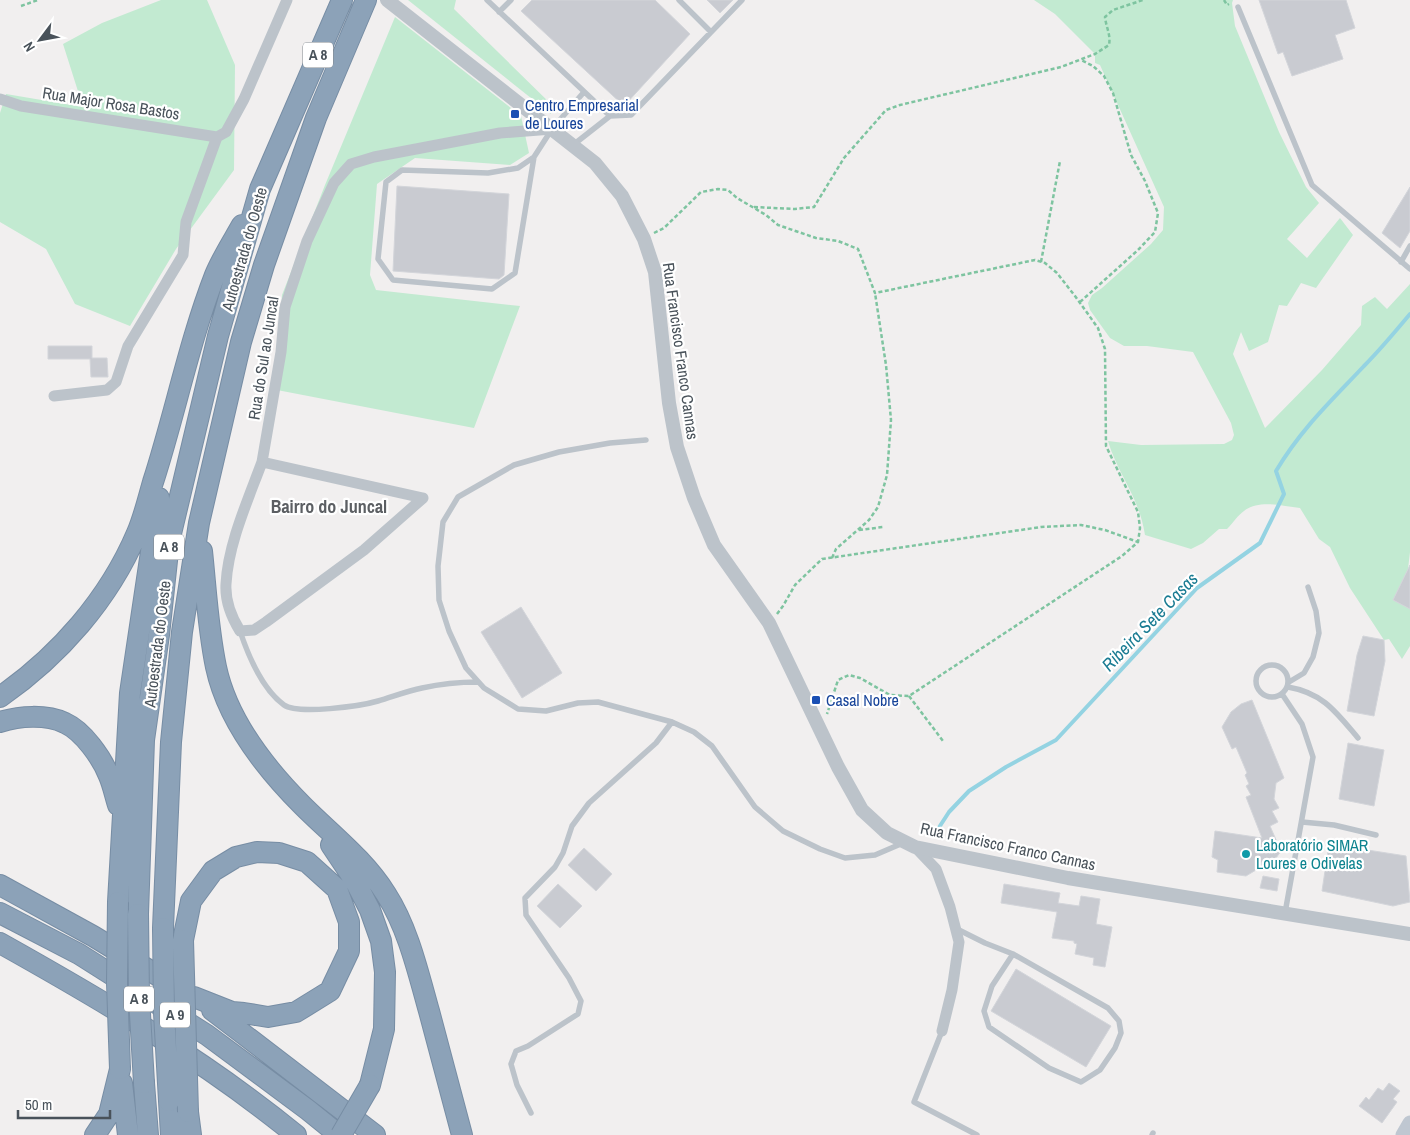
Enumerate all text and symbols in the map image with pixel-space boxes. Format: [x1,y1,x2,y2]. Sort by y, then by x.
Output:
north arrow [15,15,65,65]
text: N [19,39,39,55]
road number: A 8 [303,42,333,68]
street label: Rua Major Rosa Bastos [41,81,181,125]
place label: Centro Empresarial de Loures [525,94,639,134]
marker: Centro Empresarial de Loures [509,108,521,120]
street label: Autoestrada do Oeste [216,185,272,314]
street label: Rua Francisco Franco Cannas [658,261,704,441]
street label: Rua do Sul ao Juncal [242,295,284,421]
district label: Bairro do Juncal [271,494,387,519]
road number: A 8 [154,534,184,560]
water label: Ribeira Sete Casas [1096,567,1203,677]
street label: Autoestrada do Oeste [138,579,176,710]
place label: Casal Nobre [826,689,899,711]
marker: Casal Nobre [810,694,822,706]
street label: Rua Francisco Franco Cannas [918,817,1098,875]
place label: Laboratório SIMAR Loures e Odivelas [1256,834,1369,874]
marker: Laboratório SIMAR Loures e Odivelas [1240,848,1252,860]
road number: A 8 [124,986,154,1012]
road number: A 9 [160,1002,190,1028]
scale bar [18,1088,110,1120]
text: 50 m [25,1094,52,1115]

